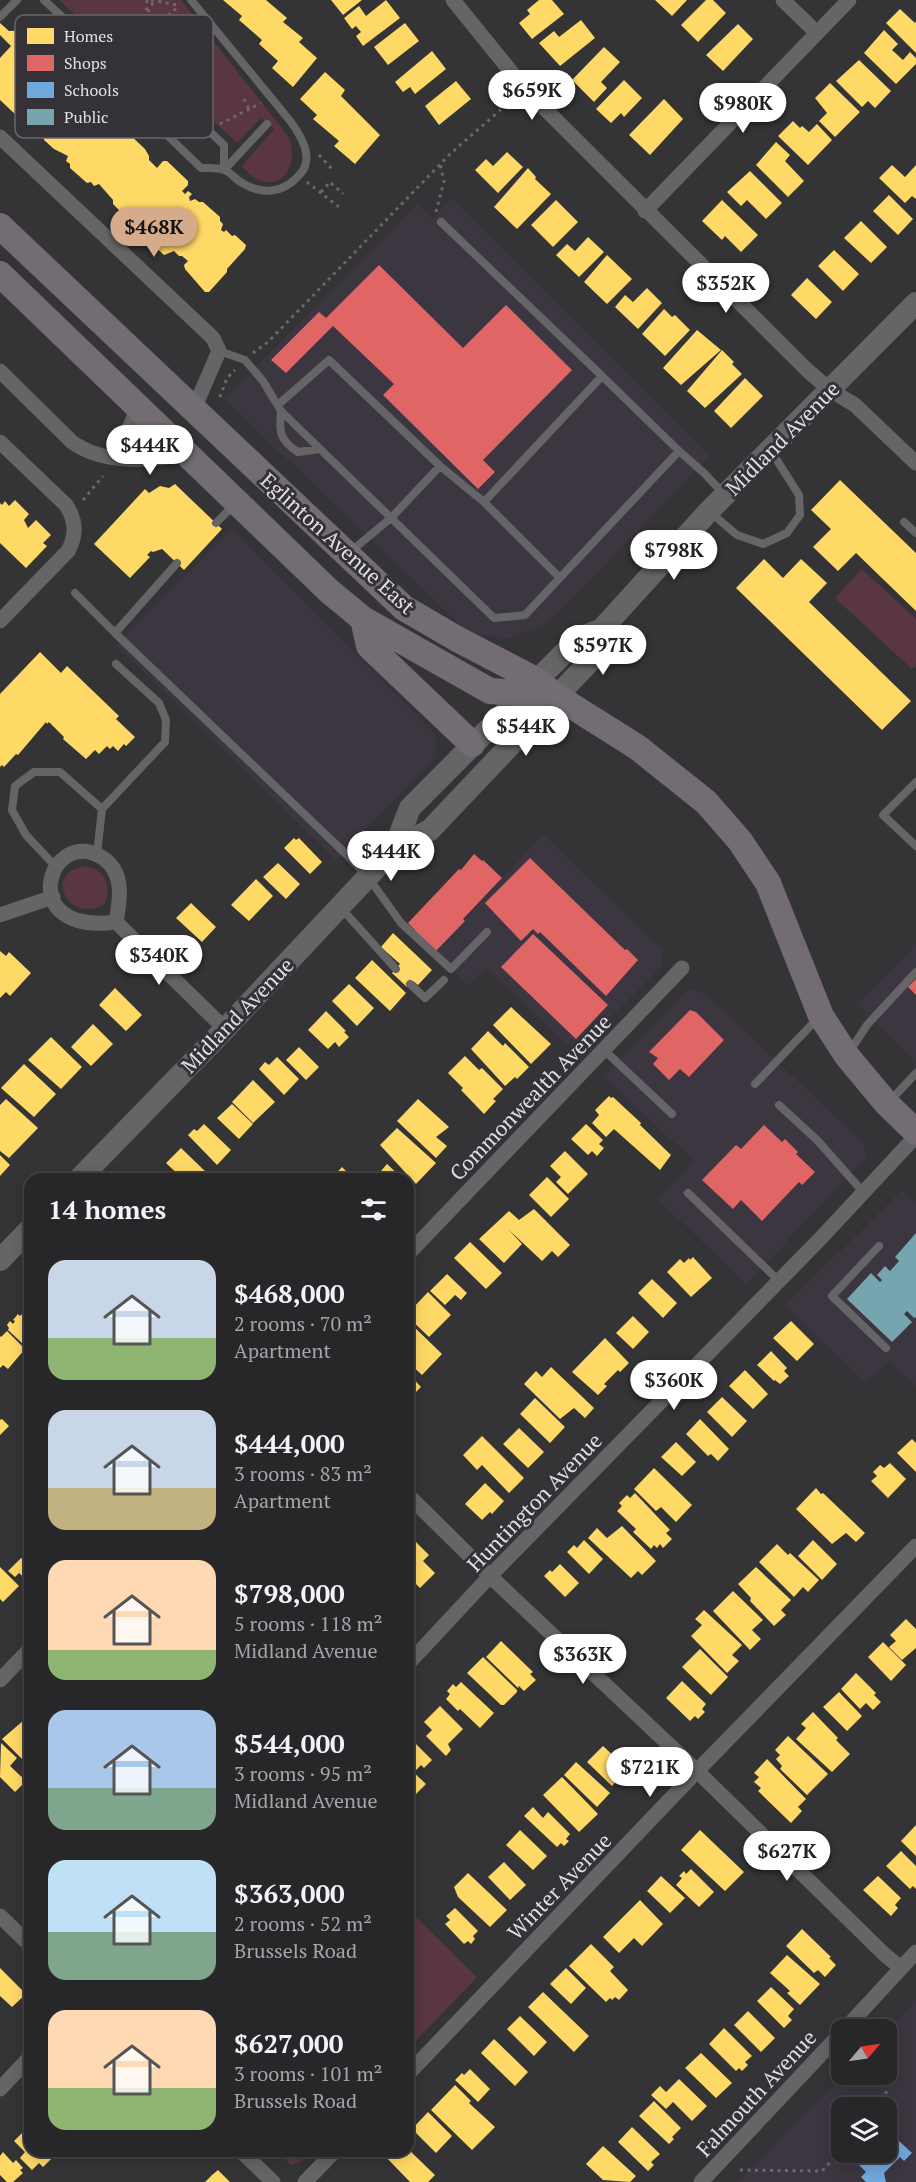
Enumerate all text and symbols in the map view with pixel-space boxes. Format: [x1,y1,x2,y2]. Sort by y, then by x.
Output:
legend [15,15,213,138]
text: Homes [64,25,113,47]
text: Shops [64,52,107,74]
pin: $659K [490,70,574,121]
text: $659K [502,76,562,103]
text: Schools [64,79,119,101]
pin: $980K [701,83,785,134]
text: $980K [713,89,773,116]
text: Public [64,106,109,128]
pin: $468K [112,207,196,258]
text: $468K [124,213,184,240]
pin: $352K [684,263,768,314]
text: $352K [696,269,756,296]
street label: Midland Avenue [719,375,845,501]
pin: $444K [108,425,192,476]
text: $444K [120,431,180,458]
street label: Eglinton Avenue East [255,466,421,620]
pin: $798K [632,530,716,581]
text: $798K [644,536,704,563]
pin: $597K [561,625,645,676]
text: $597K [573,631,633,658]
pin: $544K [484,706,568,757]
text: $544K [496,712,556,739]
pin: $444K [349,831,433,882]
text: $444K [361,837,421,864]
pin: $340K [117,935,201,986]
text: $340K [129,941,189,968]
street label: Midland Avenue [175,951,299,1079]
street label: Commonwealth Avenue [443,1008,617,1186]
text: 14 homes [48,1192,166,1226]
icon: filters [357,1193,390,1226]
text: $468,000 [234,1276,345,1310]
icon: home [96,1284,168,1356]
text: 2 rooms · 70 m² [234,1310,372,1337]
text: Apartment [234,1337,331,1364]
pin: $360K [632,1360,716,1411]
text: $360K [644,1366,704,1393]
text: $444,000 [234,1426,345,1460]
street label: Huntington Avenue [460,1427,608,1577]
icon: home [96,1434,168,1506]
text: 3 rooms · 83 m² [234,1460,372,1487]
text: Apartment [234,1487,331,1514]
text: $798,000 [234,1576,345,1610]
icon: home [96,1584,168,1656]
text: 5 rooms · 118 m² [234,1610,382,1637]
pin: $363K [541,1634,625,1685]
text: Midland Avenue [234,1637,378,1664]
text: $363K [553,1640,613,1667]
text: $544,000 [234,1726,345,1760]
icon: home [96,1734,168,1806]
pin: $721K [608,1747,692,1798]
text: $721K [620,1753,680,1780]
text: 3 rooms · 95 m² [234,1760,372,1787]
text: Midland Avenue [234,1787,378,1814]
street label: Winter Avenue [501,1827,617,1945]
pin: $627K [745,1831,829,1882]
text: $627K [757,1837,817,1864]
text: $363,000 [234,1876,345,1910]
icon: home [96,1884,168,1956]
text: 2 rooms · 52 m² [234,1910,372,1937]
text: Brussels Road [234,1937,357,1964]
north arrow [831,2019,897,2085]
map controls [831,2019,897,2163]
street label: Falmouth Avenue [690,2024,822,2162]
text: $627,000 [234,2026,343,2060]
icon: home [96,2034,168,2106]
text: 3 rooms · 101 m² [234,2060,382,2087]
text: Brussels Road [234,2087,357,2114]
button: layers [831,2097,897,2163]

